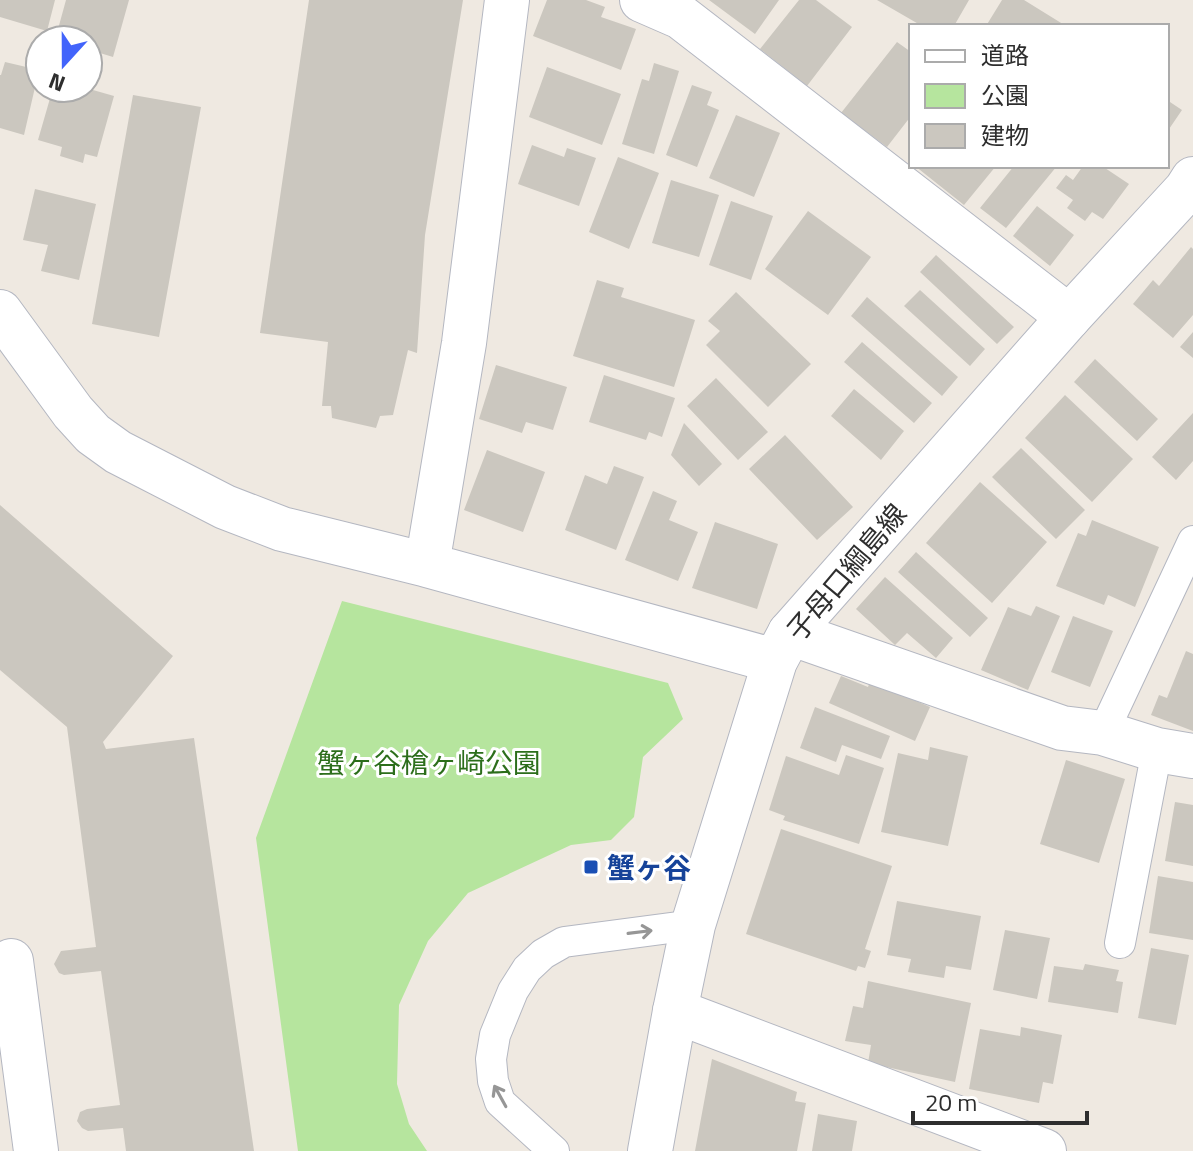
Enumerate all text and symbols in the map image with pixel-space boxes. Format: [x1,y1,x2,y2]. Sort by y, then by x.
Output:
north arrow [24,24,104,104]
legend [909,24,1169,168]
text: 道路 [981,37,1029,73]
text: N [44,64,70,101]
text: 公園 [981,77,1029,113]
text: 建物 [981,117,1029,153]
street label: 子母口綱島線 [776,494,916,650]
park label: 蟹ヶ谷槍ヶ崎公園 [317,741,541,784]
place label: 蟹ヶ谷 [607,846,691,889]
marker: 蟹ヶ谷 [582,858,600,876]
one-way arrow [627,924,652,939]
scale bar [913,1075,1087,1125]
text: 20 m [925,1084,977,1120]
one-way arrow [492,1085,508,1108]

